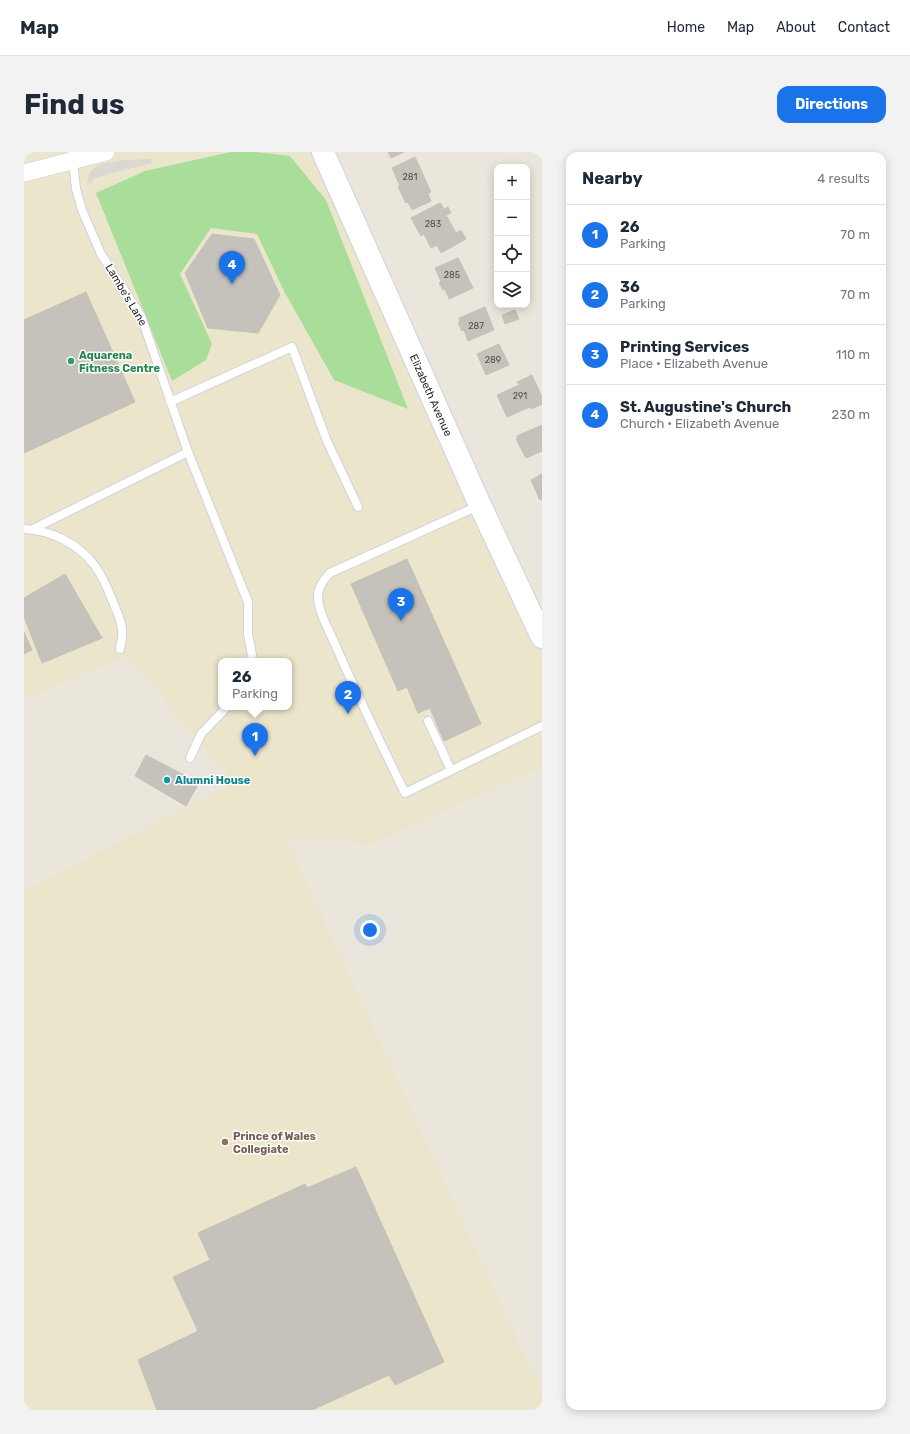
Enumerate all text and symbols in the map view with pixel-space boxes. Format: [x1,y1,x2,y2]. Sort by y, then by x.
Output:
text: Map [20,16,59,39]
text: Home [667,19,705,36]
text: Map [727,19,754,36]
text: About [776,19,816,36]
text: Contact [838,19,890,36]
button: Directions [777,86,886,123]
text: Find us [24,88,124,121]
map controls [494,164,530,308]
button: + [494,164,530,200]
text: Nearby [582,168,643,188]
text: 4 results [817,171,870,186]
house number: 281 [403,172,418,182]
button: − [494,200,530,236]
text: 26 [620,218,640,236]
house number: 283 [425,219,441,229]
text: 1 [592,227,598,242]
text: 70 m [840,227,870,242]
button: locate [494,236,530,272]
text: Parking [620,236,666,251]
pin: 4 [219,251,245,284]
street label: Lambe's Lane [102,262,150,328]
house number: 285 [444,270,460,280]
button: layers [494,272,530,308]
text: 36 [620,278,640,296]
text: 2 [591,287,599,302]
text: 70 m [840,287,870,302]
text: Parking [620,296,666,311]
house number: 287 [468,321,484,331]
text: Printing Services [620,338,749,356]
text: 3 [591,347,599,362]
text: 110 m [836,347,870,362]
place label: Aquarena Fitness Centre [79,349,161,375]
street label: Elizabeth Avenue [407,352,455,438]
house number: 289 [485,355,501,365]
marker: Aquarena Fitness Centre [66,356,76,366]
text: Place · Elizabeth Avenue [620,356,768,371]
house number: 291 [513,391,527,401]
text: St. Augustine's Church [620,398,791,416]
text: 4 [591,407,599,422]
text: 230 m [832,407,870,422]
text: Church · Elizabeth Avenue [620,416,779,431]
pin: 3 [388,588,414,621]
popup [218,658,292,710]
text: 26 [232,668,252,686]
pin: 2 [335,681,361,714]
text: Parking [232,686,278,701]
pin: 1 [242,723,268,756]
place label: Alumni House [175,774,251,787]
marker: Alumni House [162,775,172,785]
your location [360,920,380,940]
place label: Prince of Wales Collegiate [233,1130,316,1156]
marker: Prince of Wales Collegiate [220,1137,230,1147]

